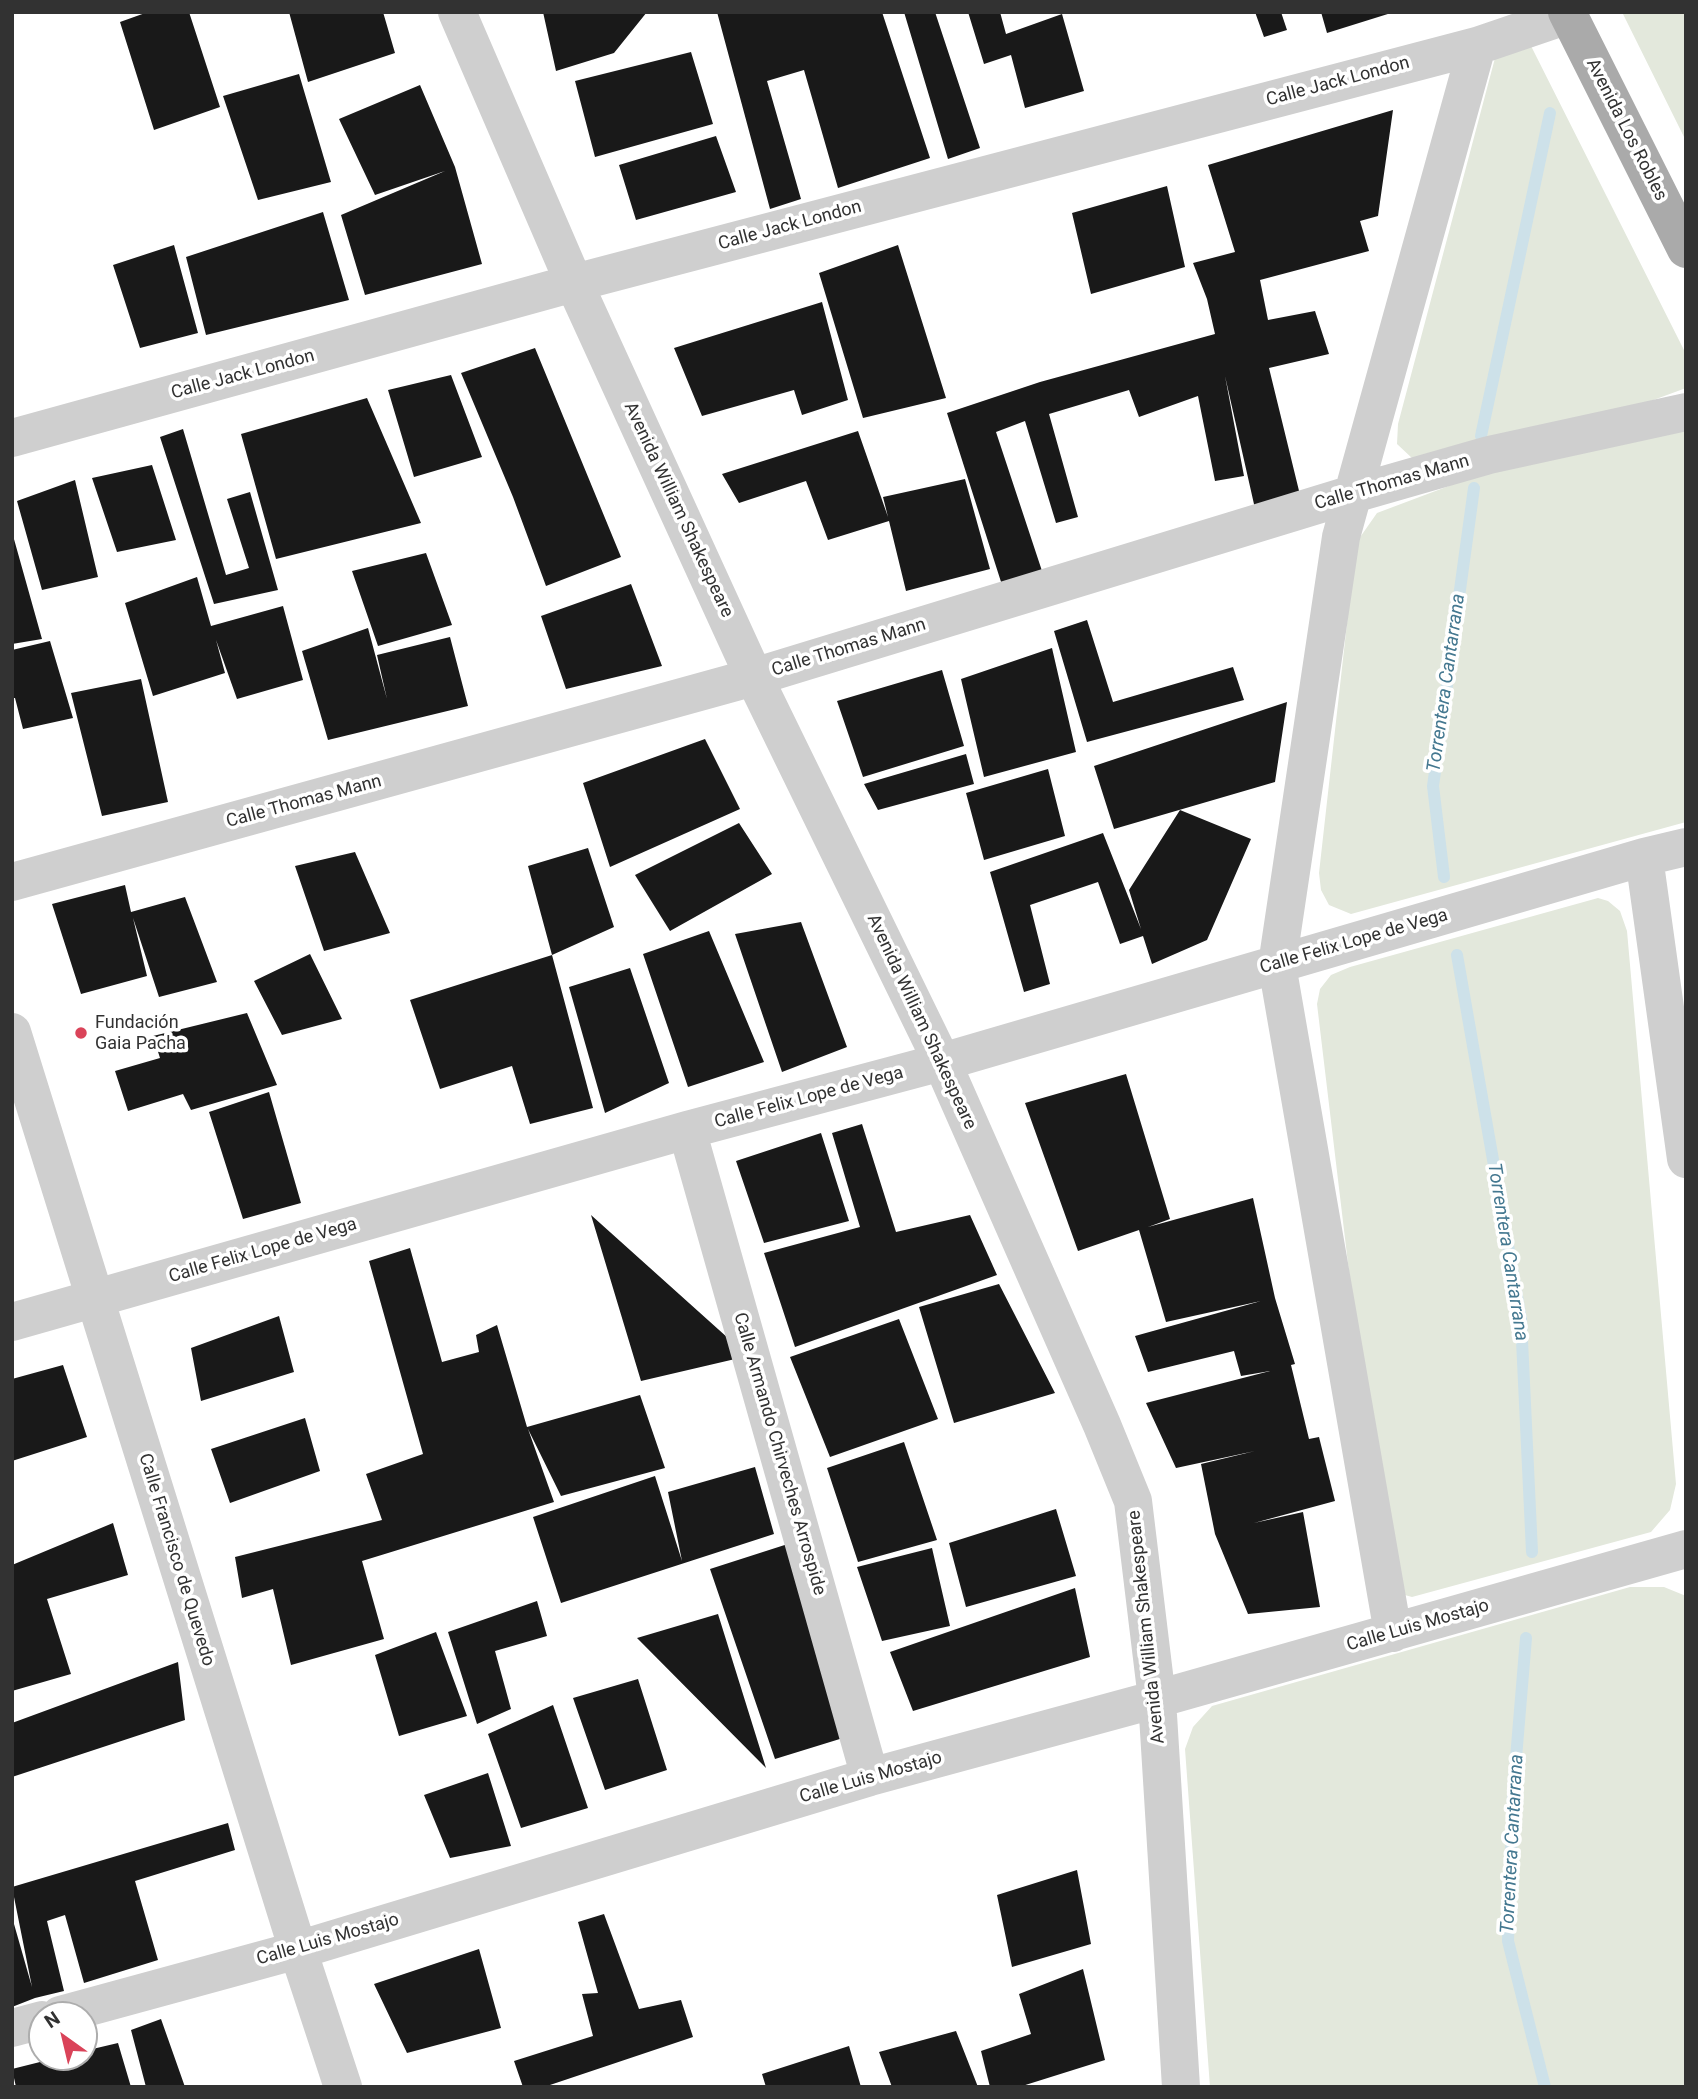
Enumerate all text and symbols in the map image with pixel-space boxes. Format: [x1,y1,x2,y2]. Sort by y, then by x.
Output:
street label: Calle Jack London [1264,53,1412,111]
street label: Avenida Los Robles [1581,55,1671,205]
street label: Calle Jack London [716,197,864,255]
street label: Calle Jack London [169,346,317,404]
street label: Avenida William Shakespeare [619,399,737,621]
street label: Calle Thomas Mann [1312,451,1472,515]
water label: Torrentera Cantarrana [1423,592,1471,774]
street label: Calle Thomas Mann [769,614,929,682]
street label: Calle Thomas Mann [224,771,384,833]
street label: Calle Felix Lope de Vega [1258,905,1450,979]
street label: Avenida William Shakespeare [862,911,980,1133]
place label: Fundación Gaia Pacha [95,1012,186,1054]
marker: Fundación Gaia Pacha [73,1025,89,1041]
street label: Calle Felix Lope de Vega [712,1062,906,1134]
water label: Torrentera Cantarrana [1482,1161,1532,1343]
street label: Calle Felix Lope de Vega [167,1214,359,1288]
street label: Calle Armando Chirveches Arrospide [728,1310,830,1598]
street label: Calle Francisco de Quevedo [133,1451,219,1669]
street label: Avenida William Shakespeare [1124,1509,1170,1745]
street label: Calle Luis Mostajo [1344,1595,1492,1657]
street label: Calle Luis Mostajo [797,1747,945,1809]
water label: Torrentera Cantarrana [1497,1754,1529,1934]
street label: Calle Luis Mostajo [254,1909,402,1971]
north arrow [28,2001,98,2071]
text: N [40,2007,64,2033]

